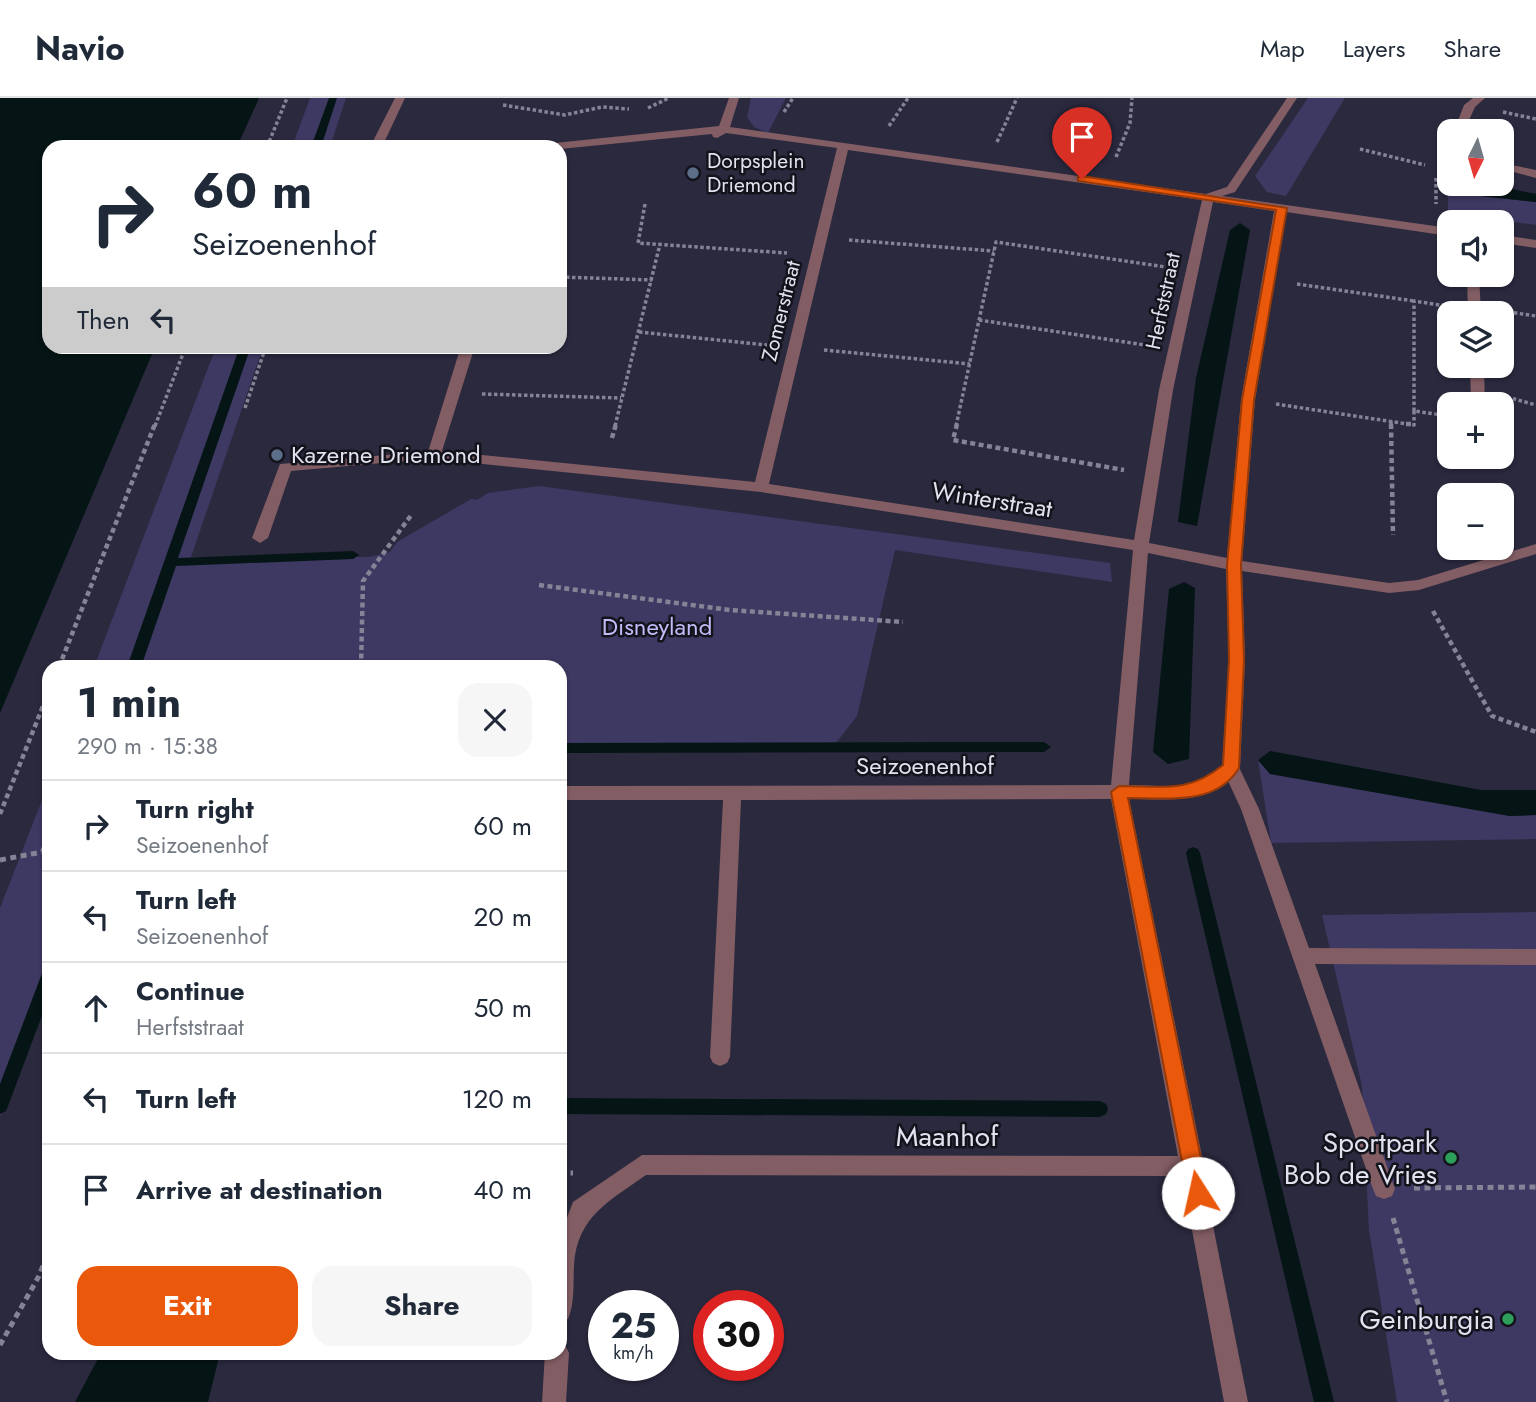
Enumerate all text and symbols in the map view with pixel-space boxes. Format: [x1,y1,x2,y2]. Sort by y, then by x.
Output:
text: Navio [35,25,125,72]
text: Map [1260,31,1305,66]
text: Layers [1343,31,1405,66]
text: Share [1443,31,1501,66]
pin [1052,107,1112,179]
icon: arrive [1063,118,1101,156]
north arrow [1437,119,1514,196]
map controls [1437,119,1514,560]
place label: Dorpsplein Driemond [707,146,804,200]
text: 60 m [192,156,312,226]
marker: Dorpsplein Driemond [685,165,701,181]
icon: right [77,168,168,259]
button: sound [1437,210,1514,287]
text: Seizoenenhof [192,221,376,267]
street label: Herfststraat [1138,250,1188,352]
street label: Zomerstraat [754,258,808,364]
text: Then [77,301,130,339]
icon: left [144,301,182,339]
button: layers [1437,301,1514,378]
button: + [1437,392,1514,469]
place label: Kazerne Driemond [291,437,481,472]
marker: Kazerne Driemond [269,447,285,463]
street label: Winterstraat [929,473,1055,526]
button: − [1437,483,1514,560]
park label: Disneyland [602,609,712,644]
text: 1 min [77,672,181,733]
button: close [458,683,532,757]
text: 290 m · 15:38 [77,729,218,763]
street label: Seizoenenhof [856,748,995,783]
text: Turn right [136,790,254,828]
icon: right [77,807,115,845]
text: 60 m [473,807,532,845]
text: Seizoenenhof [136,828,268,862]
text: Turn left [136,881,236,919]
icon: left [77,898,115,936]
text: 20 m [474,898,532,936]
text: Seizoenenhof [136,919,268,953]
text: Continue [136,972,245,1010]
icon: ahead [77,989,115,1027]
text: 50 m [474,989,532,1027]
text: Herfststraat [136,1010,244,1044]
icon: left [77,1080,115,1118]
text: Turn left [136,1080,236,1118]
text: 120 m [462,1080,532,1118]
street label: Maanhof [896,1116,999,1157]
place label: Sportpark Bob de Vries [1284,1122,1438,1195]
marker: Sportpark Bob de Vries [1443,1150,1459,1166]
position arrow [1161,1156,1235,1230]
icon: arrive [77,1171,115,1209]
text: Arrive at destination [136,1171,383,1209]
text: 40 m [473,1171,532,1209]
button: Exit [77,1266,298,1346]
button: Share [312,1266,532,1346]
speed limit sign: 30 [693,1290,784,1381]
place label: Geinburgia [1359,1299,1494,1340]
text: 25 [611,1301,656,1351]
marker: Geinburgia [1500,1311,1516,1327]
text: km/h [613,1340,654,1366]

